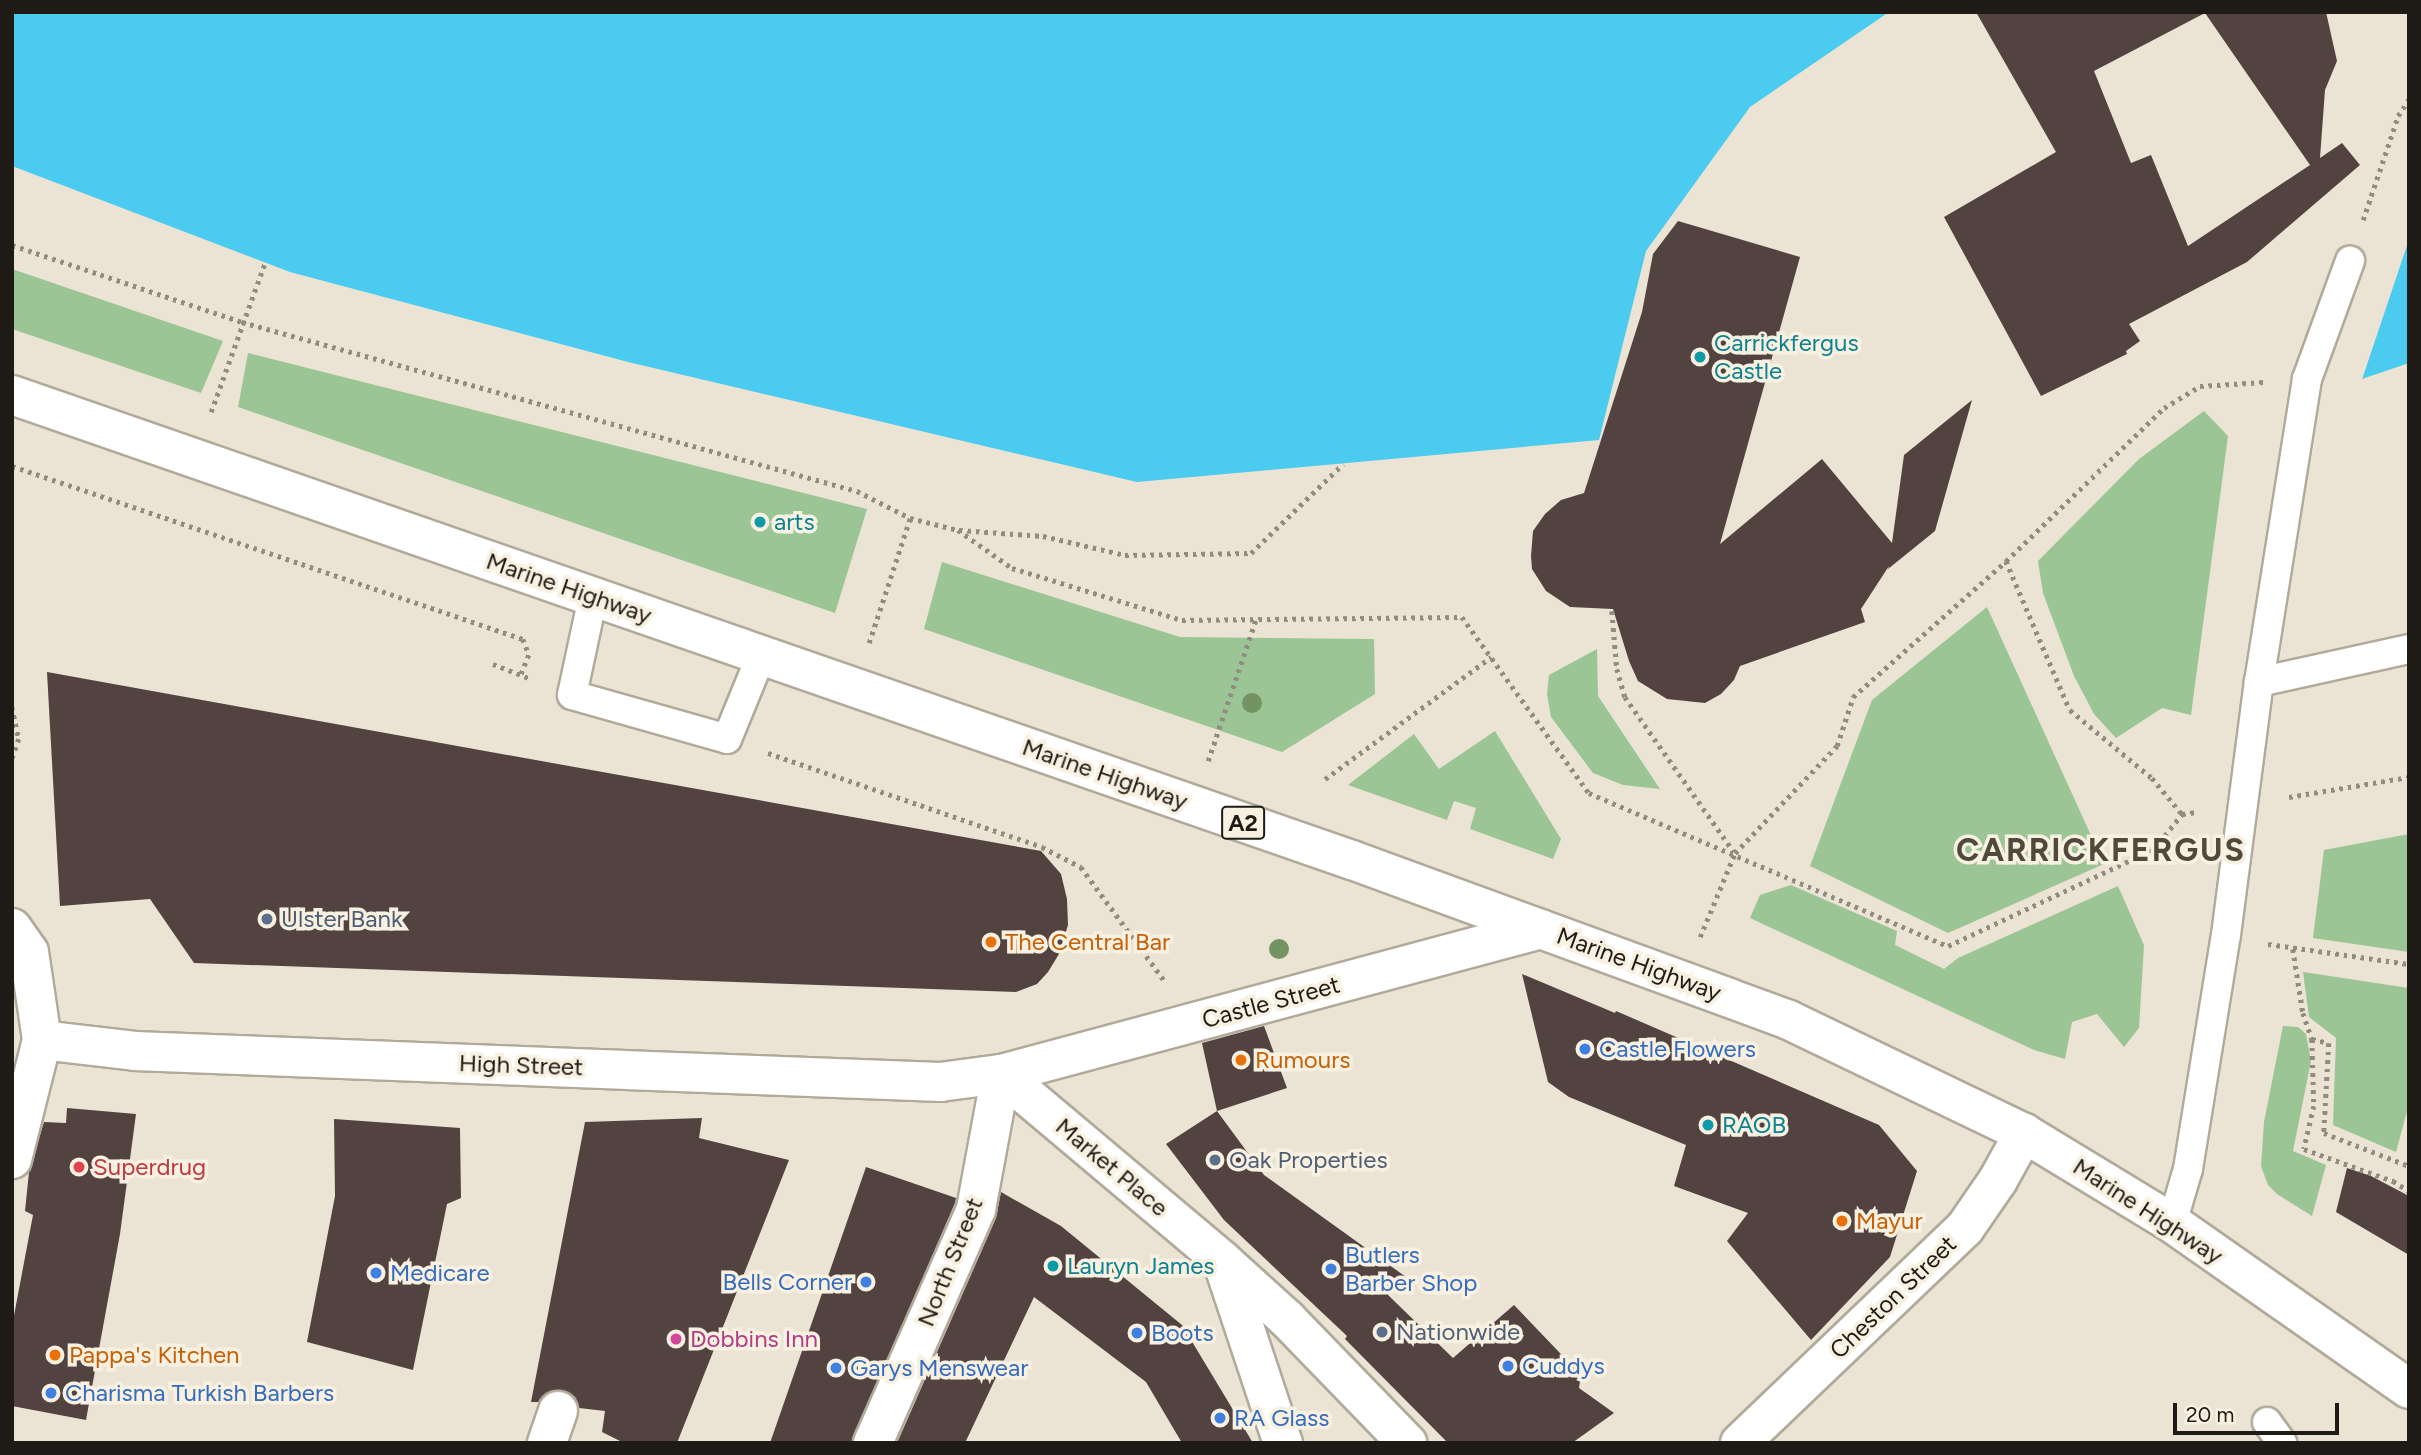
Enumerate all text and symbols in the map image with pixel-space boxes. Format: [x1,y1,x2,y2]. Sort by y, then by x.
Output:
place label: Carrickfergus Castle [1714,329,1859,385]
marker: Carrickfergus Castle [1692,349,1708,365]
place label: arts [774,508,815,536]
marker: arts [752,514,768,530]
street label: Marine Highway [483,546,655,630]
street label: Marine Highway [1019,732,1191,816]
road number: A2 [1220,804,1266,842]
district label: CARRICKFERGUS [1958,831,2244,869]
place label: Ulster Bank [281,905,403,933]
marker: Ulster Bank [259,911,275,927]
street label: Marine Highway [1553,921,1725,1007]
place label: The Central Bar [1005,928,1170,956]
marker: The Central Bar [983,934,999,950]
street label: Castle Street [1199,970,1343,1034]
place label: Castle Flowers [1599,1035,1756,1063]
marker: Castle Flowers [1577,1041,1593,1057]
place label: Rumours [1255,1046,1350,1074]
street label: High Street [458,1048,584,1082]
marker: Rumours [1233,1052,1249,1068]
place label: RAOB [1722,1111,1786,1139]
street label: Market Place [1050,1112,1174,1222]
marker: RAOB [1700,1117,1716,1133]
place label: Oak Properties [1229,1146,1388,1174]
marker: Oak Properties [1207,1152,1223,1168]
street label: Marine Highway [2068,1152,2228,1270]
place label: Superdrug [93,1153,206,1181]
marker: Superdrug [71,1159,87,1175]
street label: North Street [911,1193,989,1331]
place label: Mayur [1856,1207,1922,1235]
marker: Mayur [1834,1213,1850,1229]
street label: Cheston Street [1824,1230,1962,1364]
place label: Butlers Barber Shop [1345,1241,1477,1297]
place label: Lauryn James [1067,1252,1214,1280]
marker: Lauryn James [1045,1258,1061,1274]
place label: Medicare [390,1259,489,1287]
marker: Butlers Barber Shop [1323,1261,1339,1277]
marker: Medicare [368,1265,384,1281]
place label: Bells Corner [723,1268,852,1296]
marker: Bells Corner [858,1274,874,1290]
place label: Nationwide [1396,1318,1520,1346]
place label: Boots [1151,1319,1214,1347]
marker: Nationwide [1374,1324,1390,1340]
place label: Dobbins Inn [690,1325,818,1353]
marker: Boots [1129,1325,1145,1341]
marker: Dobbins Inn [668,1331,684,1347]
place label: Pappa's Kitchen [69,1341,240,1369]
marker: Pappa's Kitchen [47,1347,63,1363]
place label: Cuddys [1522,1352,1605,1380]
place label: Garys Menswear [850,1354,1028,1382]
marker: Cuddys [1500,1358,1516,1374]
marker: Garys Menswear [828,1360,844,1376]
place label: Charisma Turkish Barbers [65,1379,334,1407]
marker: Charisma Turkish Barbers [43,1385,59,1401]
scale bar [2176,1388,2342,1432]
text: 20 m [2186,1402,2234,1427]
place label: RA Glass [1234,1404,1329,1432]
marker: RA Glass [1212,1410,1228,1426]

